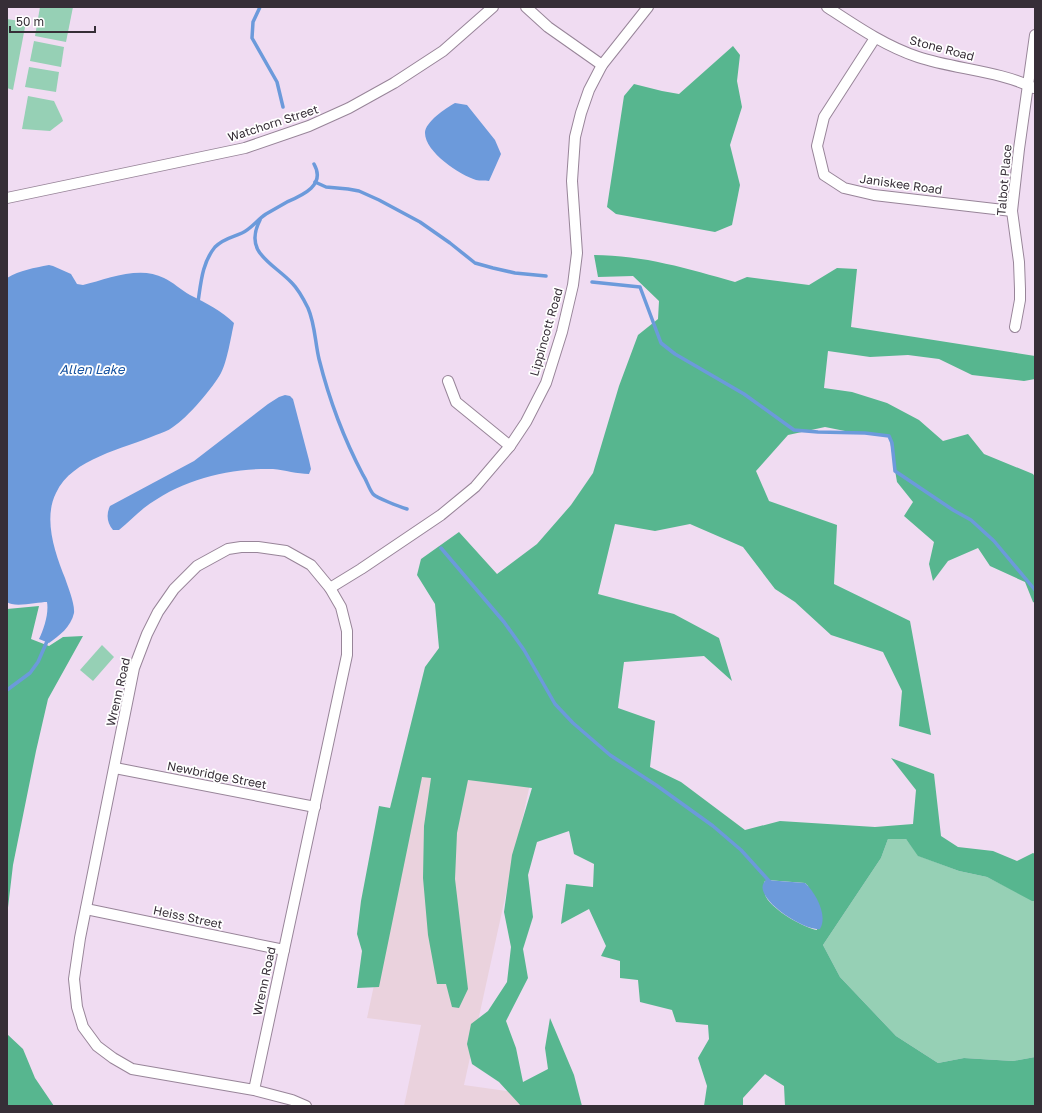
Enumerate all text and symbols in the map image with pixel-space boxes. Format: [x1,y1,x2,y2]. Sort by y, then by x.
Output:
scale bar [10,8,95,34]
text: 50 m [16,14,44,29]
street label: Stone Road [908,32,976,64]
street label: Watchorn Street [226,101,320,145]
street label: Talbot Place [993,144,1015,216]
street label: Janiskee Road [859,171,943,197]
street label: Lippincott Road [526,286,566,378]
water label: Allen Lake [60,361,126,377]
street label: Wrenn Road [103,656,133,728]
street label: Newbridge Street [166,758,268,792]
street label: Heiss Street [152,902,224,932]
street label: Wrenn Road [249,945,279,1017]

